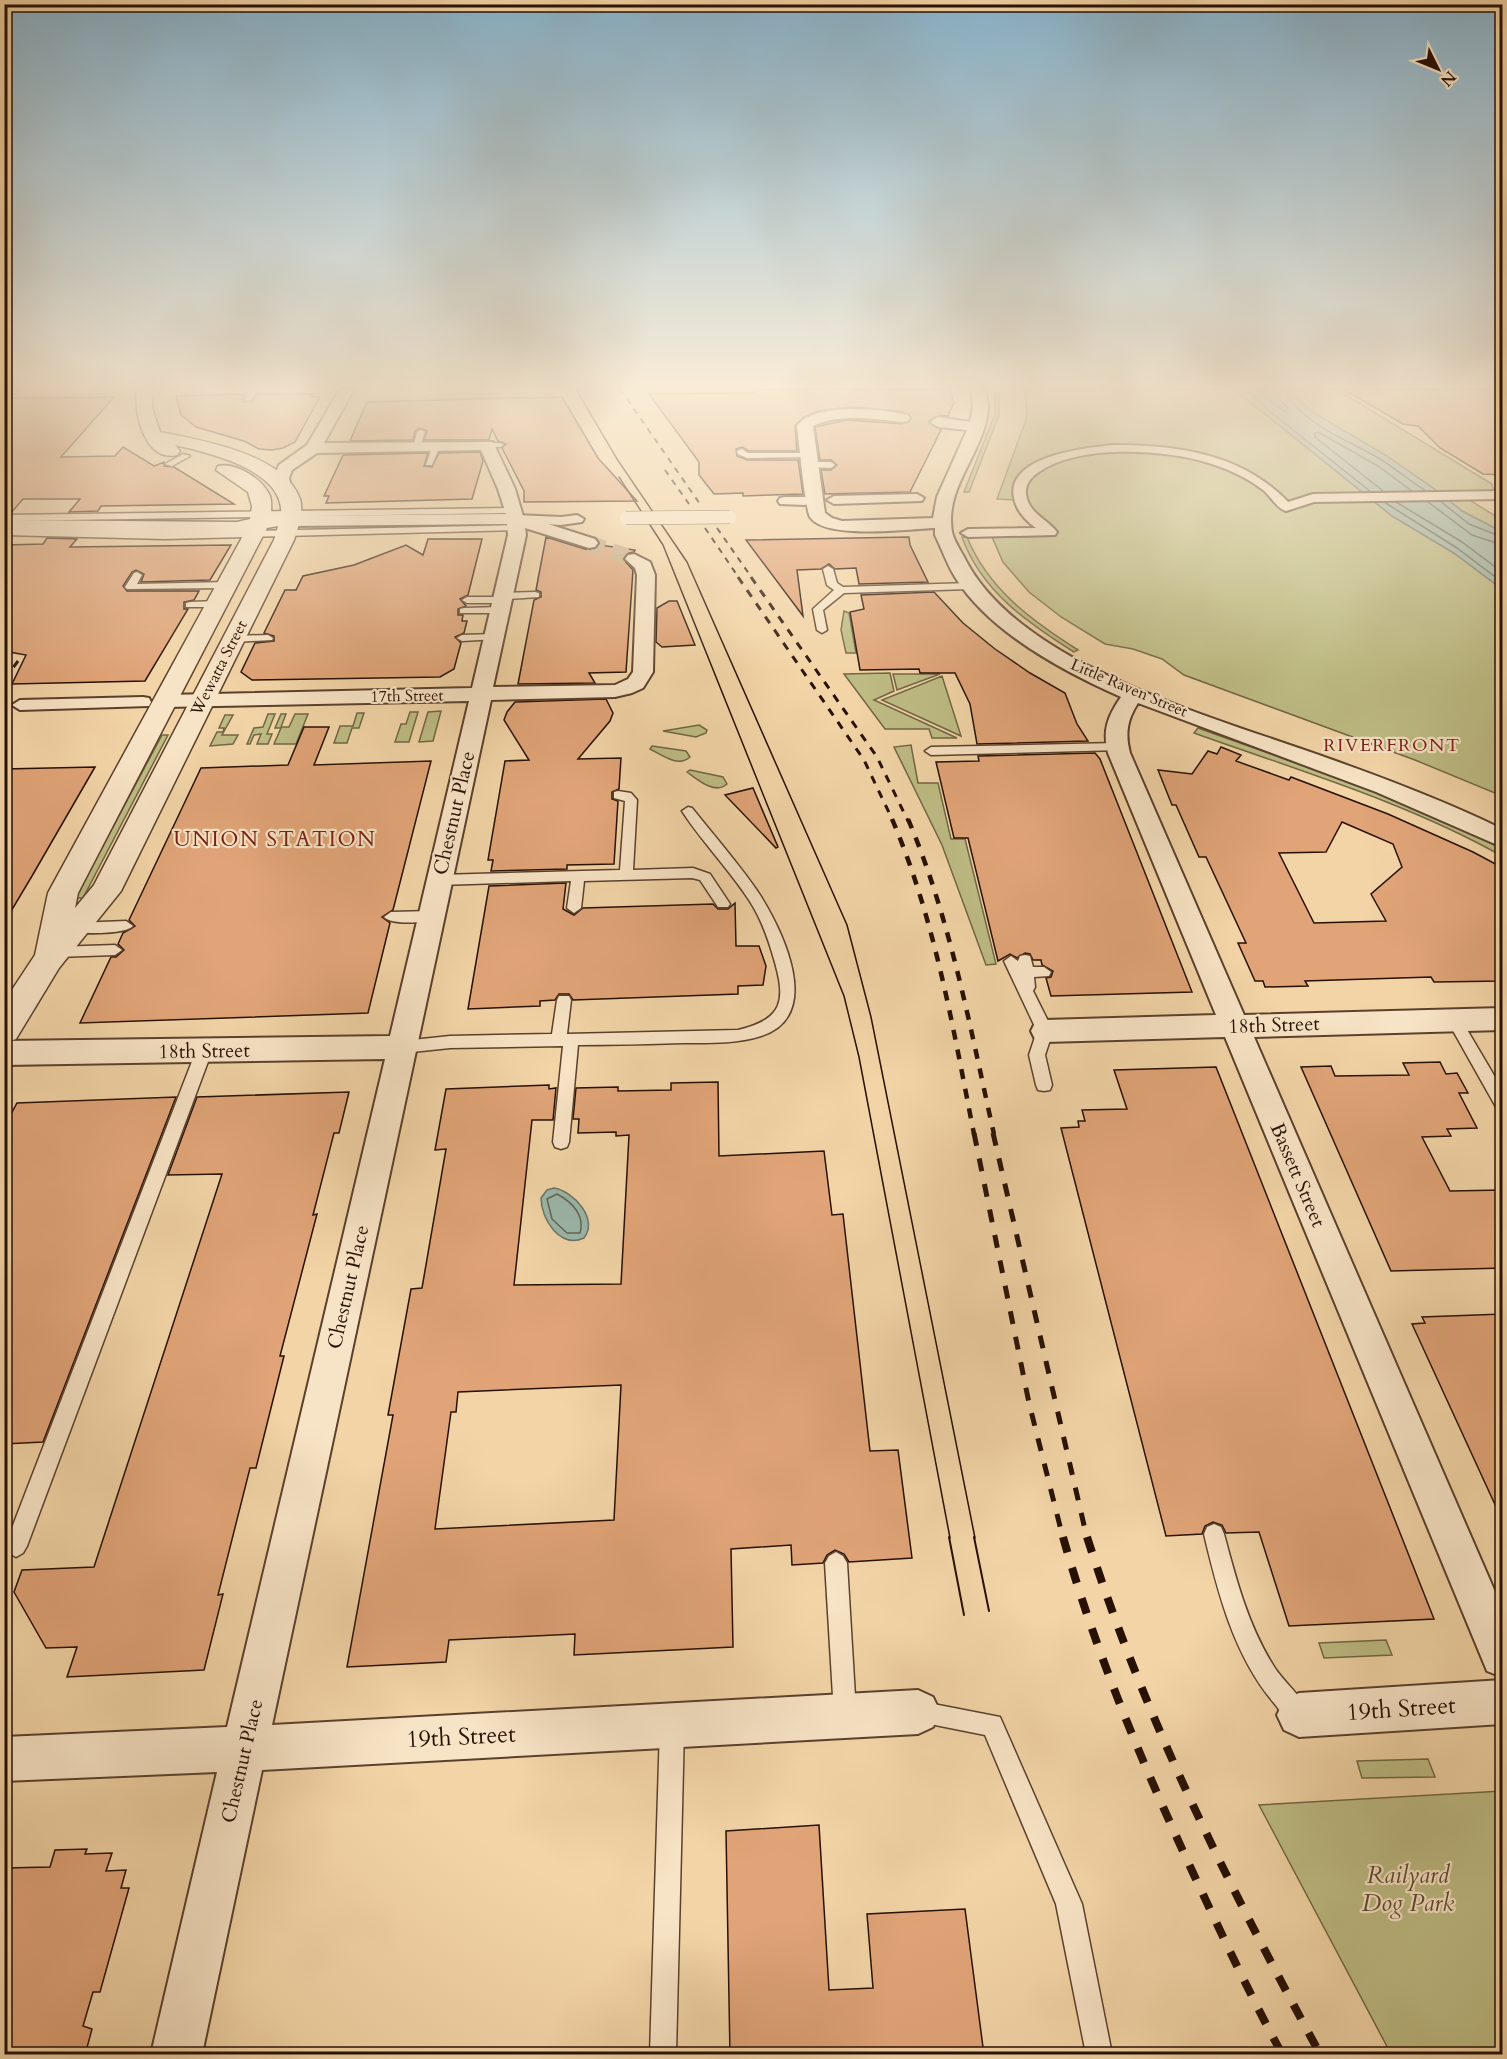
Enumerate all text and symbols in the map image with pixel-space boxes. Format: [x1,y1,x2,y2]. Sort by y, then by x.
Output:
north arrow [1408,39,1468,99]
text: N [1435,66,1461,91]
street label: Wewatta Street [185,616,253,720]
street label: Little Raven Street [1067,653,1191,723]
street label: 17th Street [370,684,444,708]
district label: RIVERFRONT [1323,733,1461,758]
street label: Chestnut Place [427,749,481,877]
district label: UNION STATION [174,825,376,854]
street label: 18th Street [1228,1010,1321,1040]
street label: 18th Street [158,1037,251,1065]
street label: Bassett Street [1264,1119,1332,1232]
street label: Chestnut Place [321,1223,375,1351]
street label: 19th Street [1345,1689,1457,1729]
street label: Chestnut Place [215,1697,269,1825]
street label: 19th Street [405,1718,517,1756]
park label: Railyard Dog Park [1362,1859,1454,1920]

